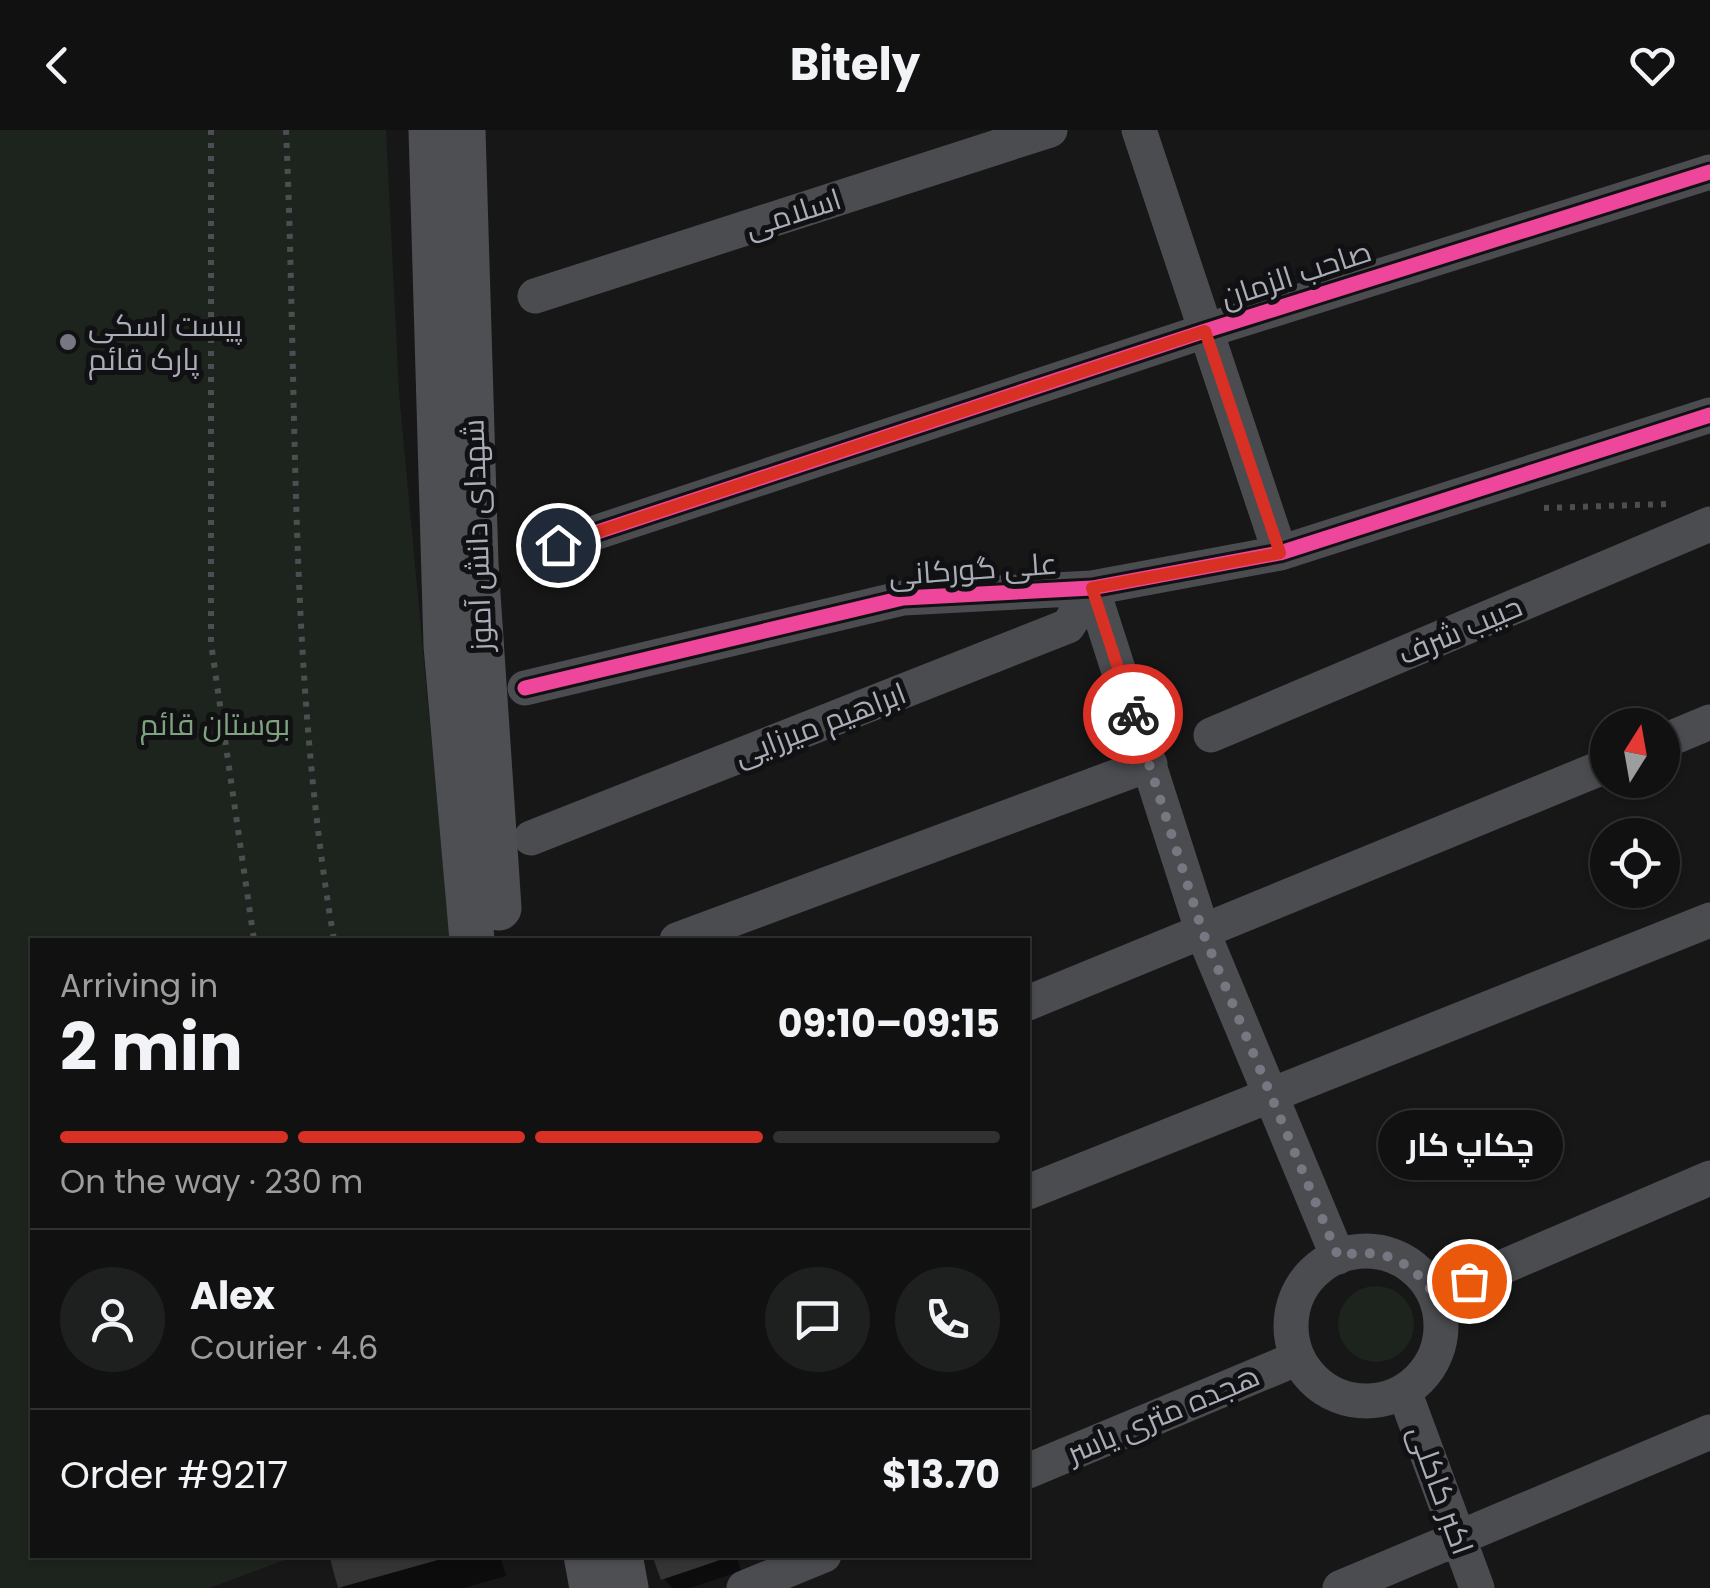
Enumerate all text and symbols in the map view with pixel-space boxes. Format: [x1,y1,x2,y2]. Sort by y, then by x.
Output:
text: Bitely [790,33,920,96]
icon: back [30,38,85,93]
icon: heart [1625,38,1680,93]
street label: اسلامی [739,177,847,249]
street label: صاحب الزمان [1215,229,1377,319]
place label: پیست اسکی پارک قائم [88,304,242,381]
marker: پیست اسکی پارک قائم [57,331,79,353]
street label: شهدای دانش آموز [451,418,503,654]
pin [516,503,601,588]
icon: home [531,518,586,573]
street label: علی گورکانی [887,542,1059,596]
street label: حبیب شرف [1391,585,1529,675]
courier [1083,664,1183,764]
street label: ابراهیم میرزایی [728,671,912,777]
icon: bike [1106,687,1161,742]
park label: بوستان قائم [140,703,290,746]
north arrow [1590,708,1680,798]
map controls [1590,708,1680,908]
button: locate [1590,818,1680,908]
text: Arriving in [60,963,218,1008]
text: 09:10–09:15 [778,997,1000,1050]
text: 2 min [60,1002,243,1093]
callout: چکاپ کار [1376,1111,1562,1181]
text: چکاپ کار [1407,1122,1534,1167]
text: On the way · 230 m [60,1159,363,1204]
pin [1427,1239,1512,1324]
icon: bag [1442,1254,1497,1309]
button: person [60,1267,165,1372]
button: chat [765,1267,870,1372]
button: phone [895,1267,1000,1372]
text: Alex [190,1269,275,1322]
text: Courier · 4.6 [190,1325,378,1370]
street label: هجده متری یاسر [1058,1354,1266,1475]
street label: اکبر کاکلی [1398,1419,1484,1561]
text: Order #9217 [60,1448,288,1501]
text: $13.70 [882,1448,1000,1501]

